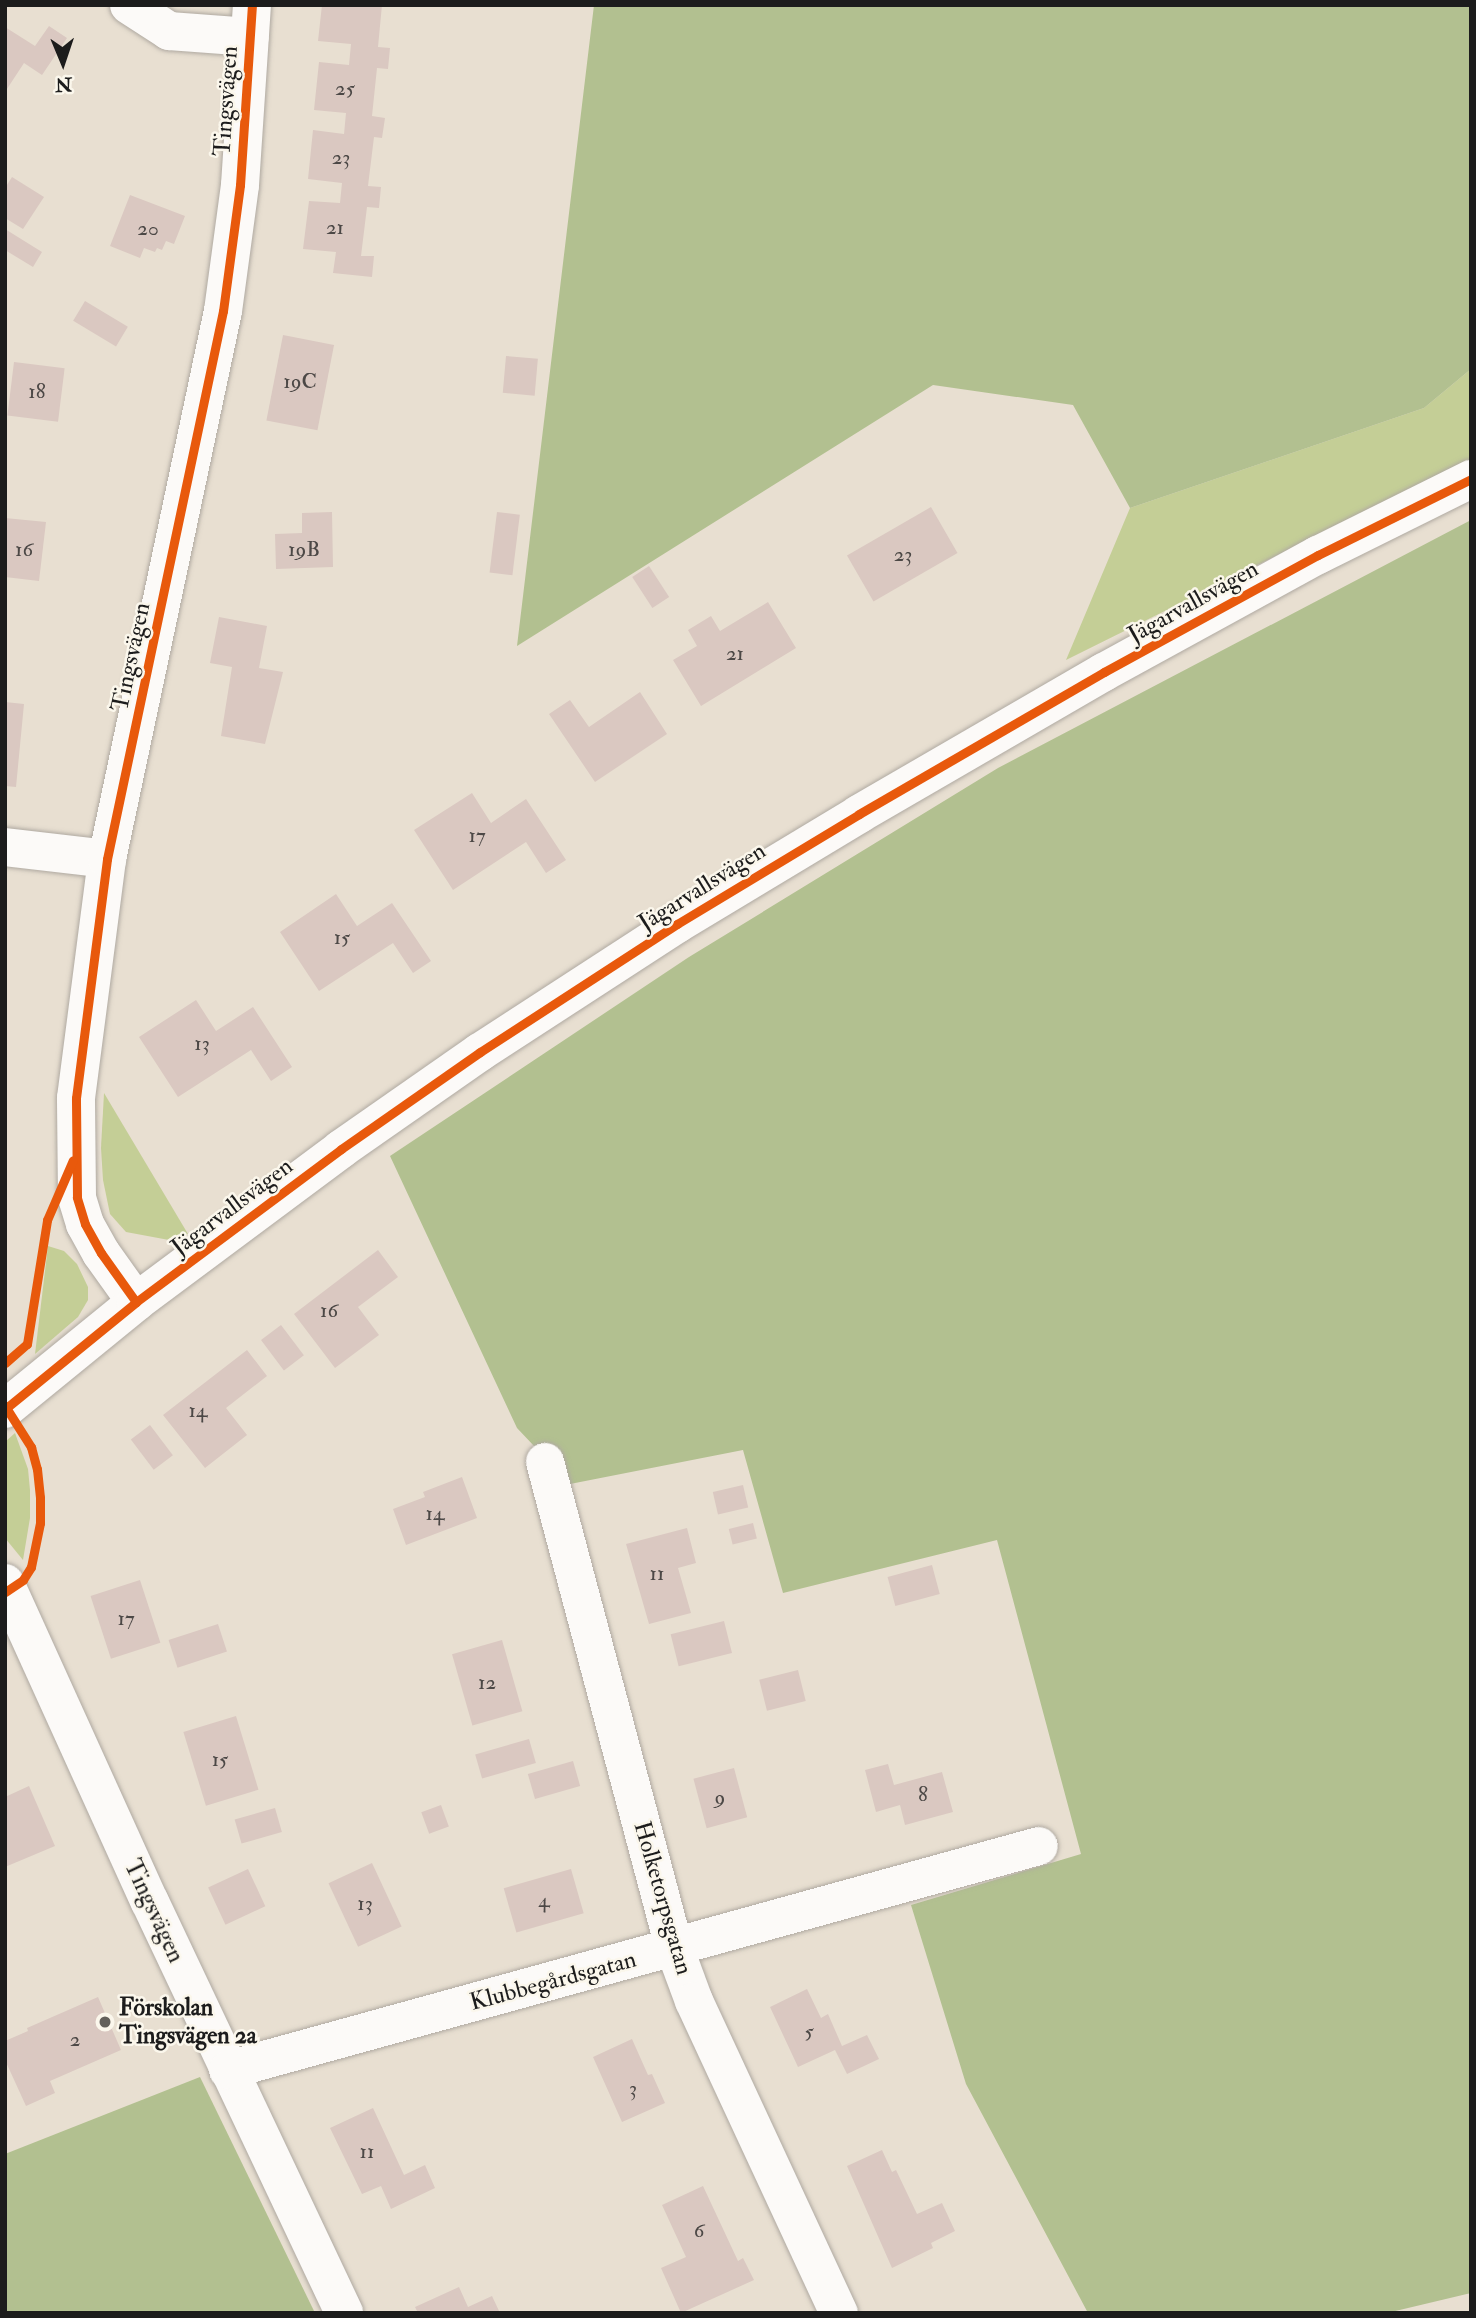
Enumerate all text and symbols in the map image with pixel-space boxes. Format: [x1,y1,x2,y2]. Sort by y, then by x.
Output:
north arrow [28,28,98,98]
street label: Tingsvägen [208,45,244,157]
text: N [55,72,73,96]
house number: 25 [335,76,355,102]
house number: 23 [332,145,350,171]
house number: 21 [326,215,344,241]
house number: 20 [137,216,159,242]
house number: 19C [283,369,317,395]
house number: 18 [28,379,46,405]
house number: 16 [15,537,33,563]
house number: 19B [288,537,320,563]
house number: 23 [894,542,912,568]
street label: Jägarvallsvägen [1123,554,1263,650]
street label: Tingsvägen [105,600,157,714]
house number: 21 [726,641,744,667]
house number: 17 [468,823,486,849]
street label: Jägarvallsvägen [633,836,771,938]
house number: 15 [334,925,350,951]
house number: 13 [194,1031,210,1057]
street label: Jägarvallsvägen [165,1152,299,1262]
house number: 16 [320,1298,338,1324]
house number: 14 [189,1398,207,1424]
house number: 14 [426,1501,444,1527]
house number: 11 [650,1561,664,1587]
house number: 17 [117,1606,135,1632]
house number: 12 [478,1670,496,1696]
house number: 15 [212,1747,228,1773]
house number: 8 [918,1782,928,1808]
house number: 9 [715,1785,725,1811]
street label: Holketorpsgatan [627,1818,699,1978]
street label: Tingsvägen [118,1855,190,1967]
house number: 4 [538,1888,550,1914]
house number: 13 [357,1891,373,1917]
street label: Klubbegårdsgatan [467,1945,639,2017]
place label: Förskolan Tingsvägen 2a [119,1994,257,2050]
marker: Förskolan Tingsvägen 2a [97,2014,113,2030]
house number: 5 [804,2019,814,2045]
house number: 2 [70,2027,80,2053]
house number: 3 [629,2076,637,2102]
house number: 11 [360,2139,374,2165]
house number: 6 [694,2218,704,2244]

